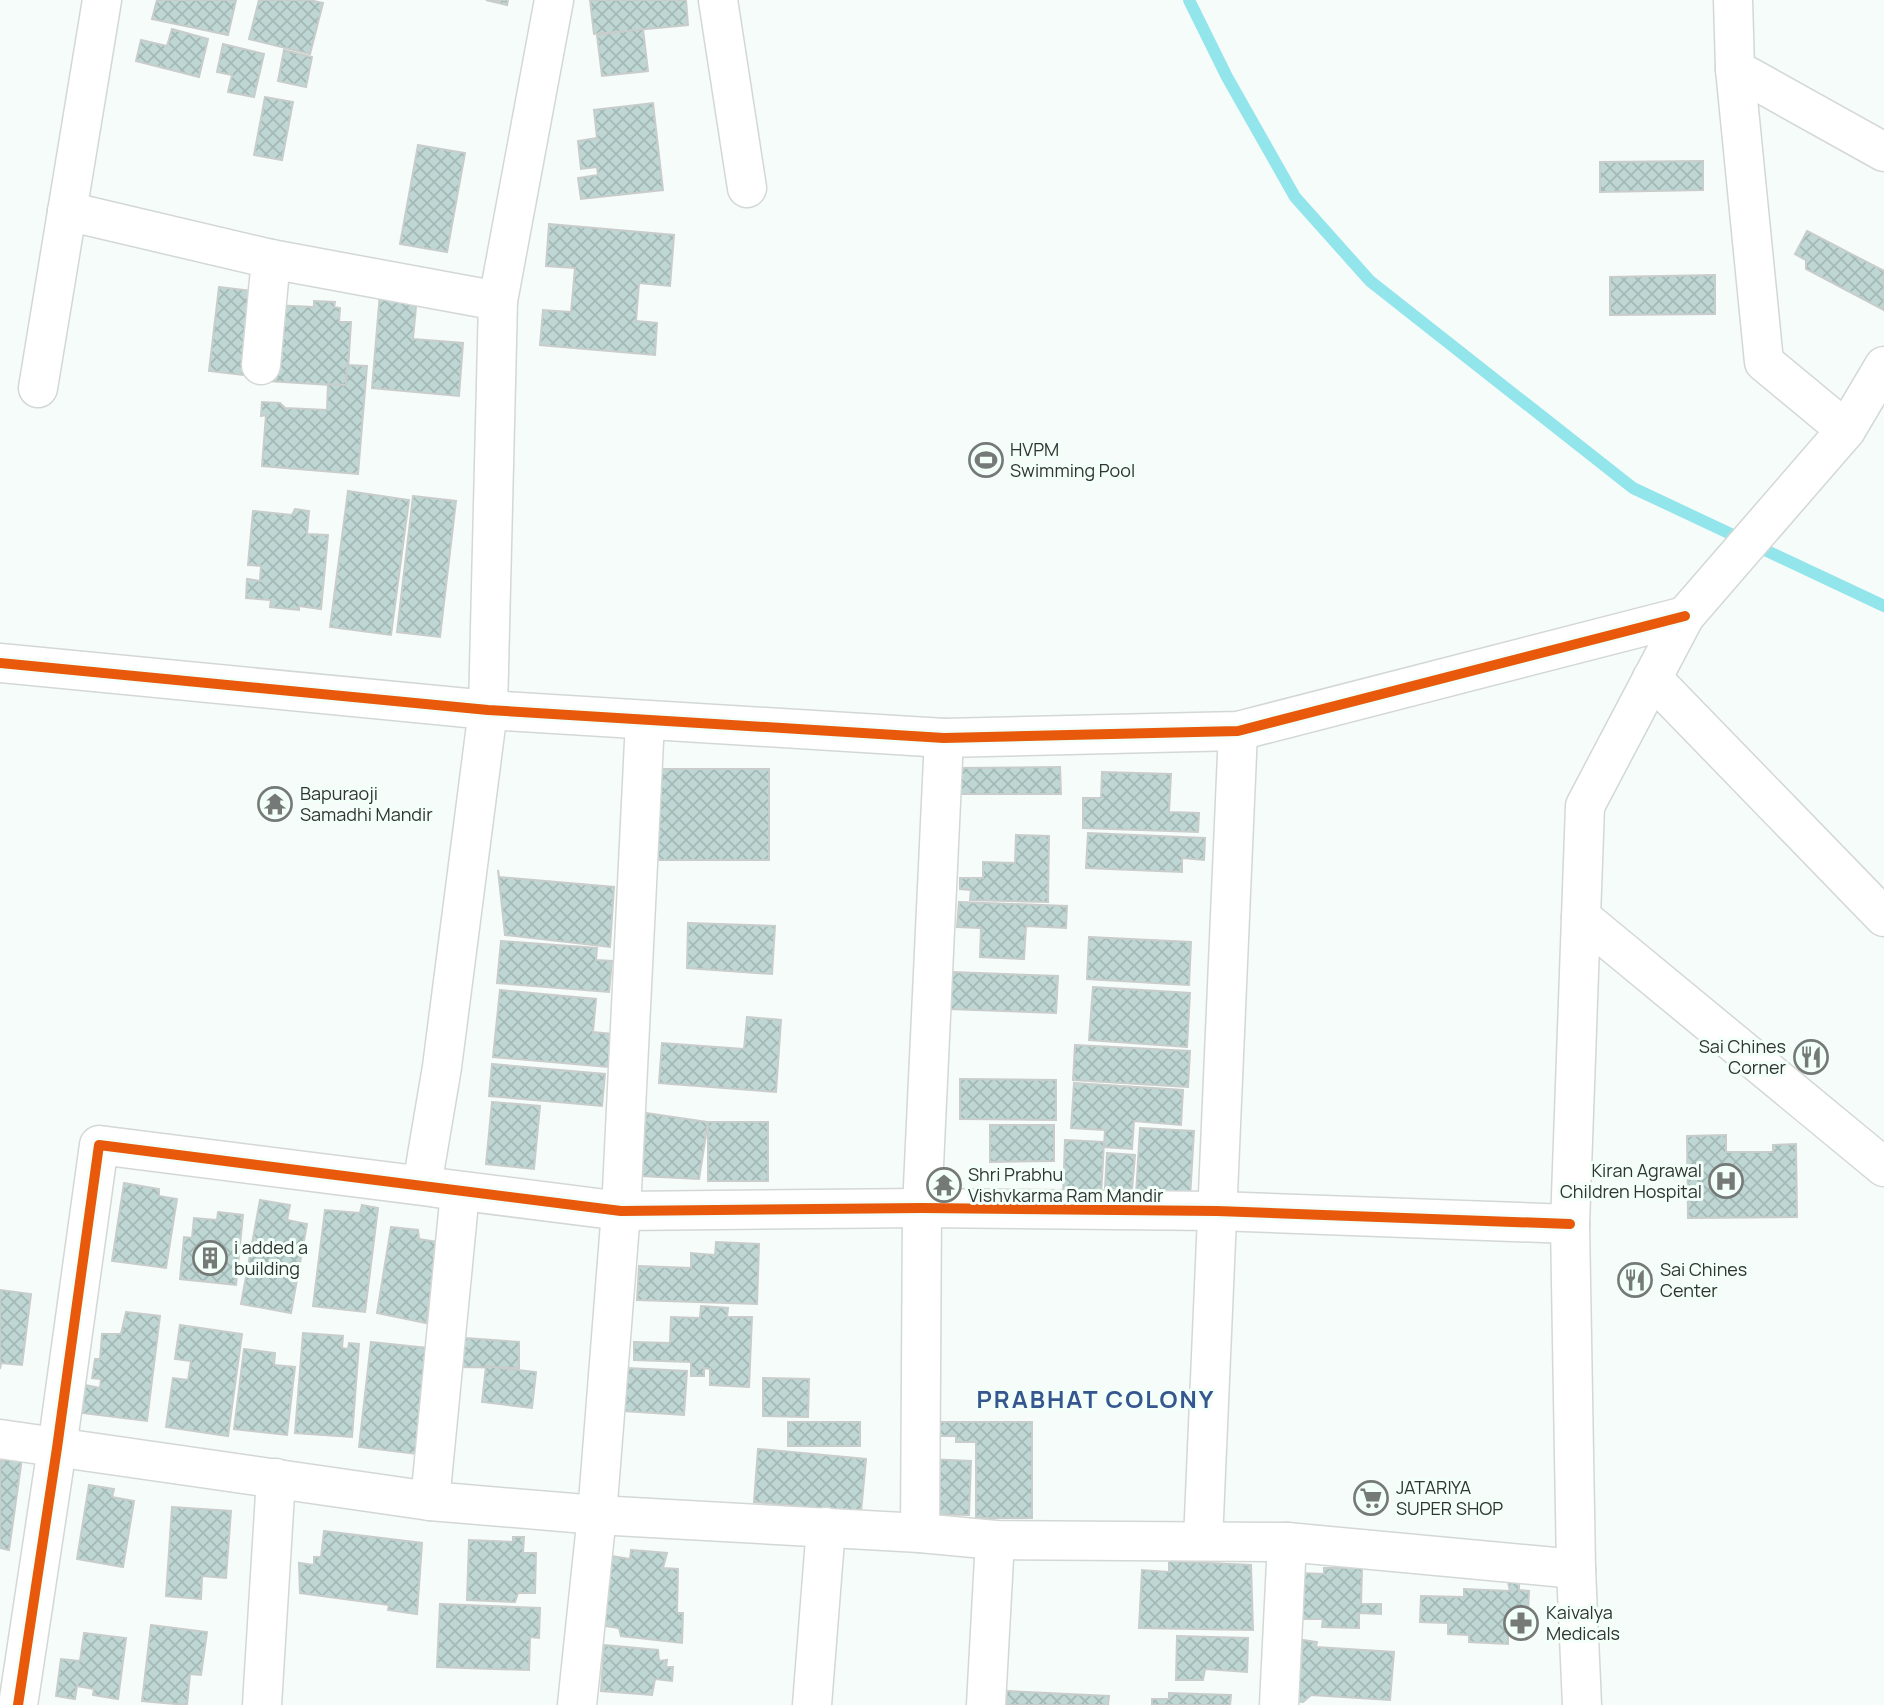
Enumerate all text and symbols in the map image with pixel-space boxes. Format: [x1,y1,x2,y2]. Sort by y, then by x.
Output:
place label: HVPM Swimming Pool [1010,437,1135,482]
sports icon: HVPM Swimming Pool [967,441,1005,479]
place label: Bapuraoji Samadhi Mandir [300,781,433,826]
temple icon: Bapuraoji Samadhi Mandir [256,785,294,823]
place label: Sai Chines Corner [1699,1034,1786,1079]
restaurant icon: Sai Chines Corner [1792,1038,1830,1076]
place label: Kiran Agrawal Children Hospital [1560,1158,1702,1203]
place label: Shri Prabhu Vishvkarma Ram Mandir [968,1162,1164,1207]
hospital icon: Kiran Agrawal Children Hospital [1707,1162,1745,1200]
temple icon: Shri Prabhu Vishvkarma Ram Mandir [925,1166,963,1204]
place label: i added a building [234,1235,308,1280]
building icon: i added a building [191,1239,229,1277]
place label: Sai Chines Center [1660,1257,1747,1302]
restaurant icon: Sai Chines Center [1616,1261,1654,1299]
district label: PRABHAT COLONY [977,1382,1215,1415]
place label: JATARIYA SUPER SHOP [1396,1475,1503,1520]
supermarket icon: JATARIYA SUPER SHOP [1352,1479,1390,1517]
place label: Kaivalya Medicals [1546,1600,1620,1645]
pharmacy icon: Kaivalya Medicals [1502,1604,1540,1642]

